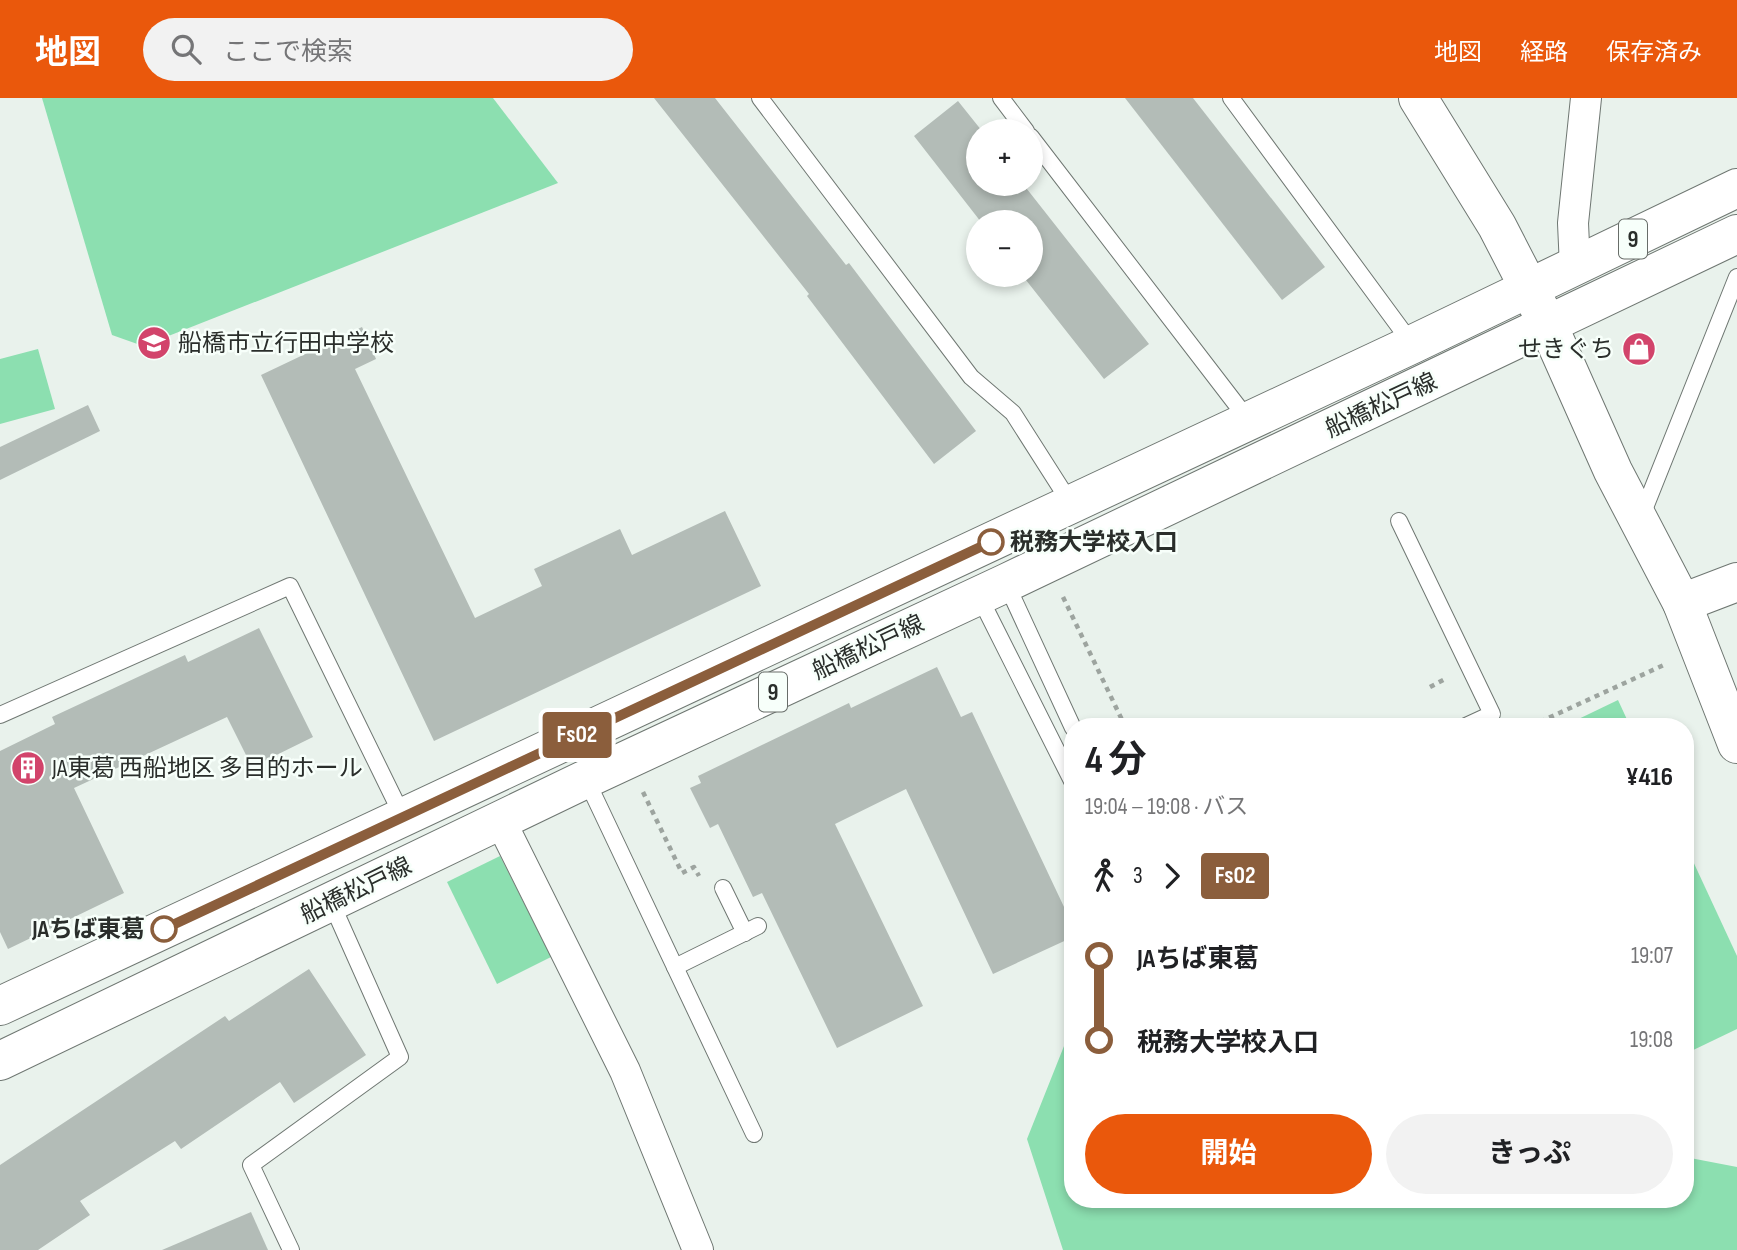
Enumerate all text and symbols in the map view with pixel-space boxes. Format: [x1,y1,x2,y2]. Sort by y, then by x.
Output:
search box [143,18,633,81]
icon: search [167,30,205,68]
text: 地図 [35,33,101,73]
text: ここで検索 [223,37,353,68]
text: 地図 [1434,38,1482,67]
text: 経路 [1520,38,1568,67]
text: 保存済み [1606,38,1702,67]
map controls [966,119,1043,287]
button: + [966,119,1043,196]
button: − [966,210,1043,287]
road number: 9 [1619,220,1647,258]
school or university icon: 船橋市立行田中学校 [135,324,173,362]
place label: 船橋市立行田中学校 [178,329,394,358]
shop icon: せきぐち [1620,330,1658,368]
place label: せきぐち [1518,335,1614,364]
street label: 船橋松戸線 [1321,367,1442,444]
place label: 税務大学校入口 [1010,528,1178,557]
marker: 税務大学校入口 [978,529,1004,555]
street label: 船橋松戸線 [808,609,929,686]
road number: 9 [759,672,787,712]
line badge: Fs02 [528,712,626,758]
text: Fs02 [557,720,597,749]
text: 4 分 [1085,738,1147,783]
building icon: JA東葛 西船地区 多目的ホール [9,749,47,787]
place label: JA東葛 西船地区 多目的ホール [51,754,363,783]
text: ¥416 [1625,762,1673,793]
text: 19:04 – 19:08 · バス [1085,793,1248,821]
street label: 船橋松戸線 [296,851,417,930]
icon: walk [1085,857,1123,895]
icon: forward [1153,857,1191,895]
text: Fs02 [1215,861,1255,890]
text: 3 [1133,862,1143,890]
place label: JAちば東葛 [31,915,145,944]
marker: JAちば東葛 [151,916,177,942]
text: 19:07 [1631,942,1673,970]
text: JAちば東葛 [1137,944,1259,975]
text: 19:08 [1630,1026,1673,1054]
text: 税務大学校入口 [1137,1028,1319,1059]
button: 開始 [1085,1114,1372,1194]
button: きっぷ [1386,1114,1673,1194]

